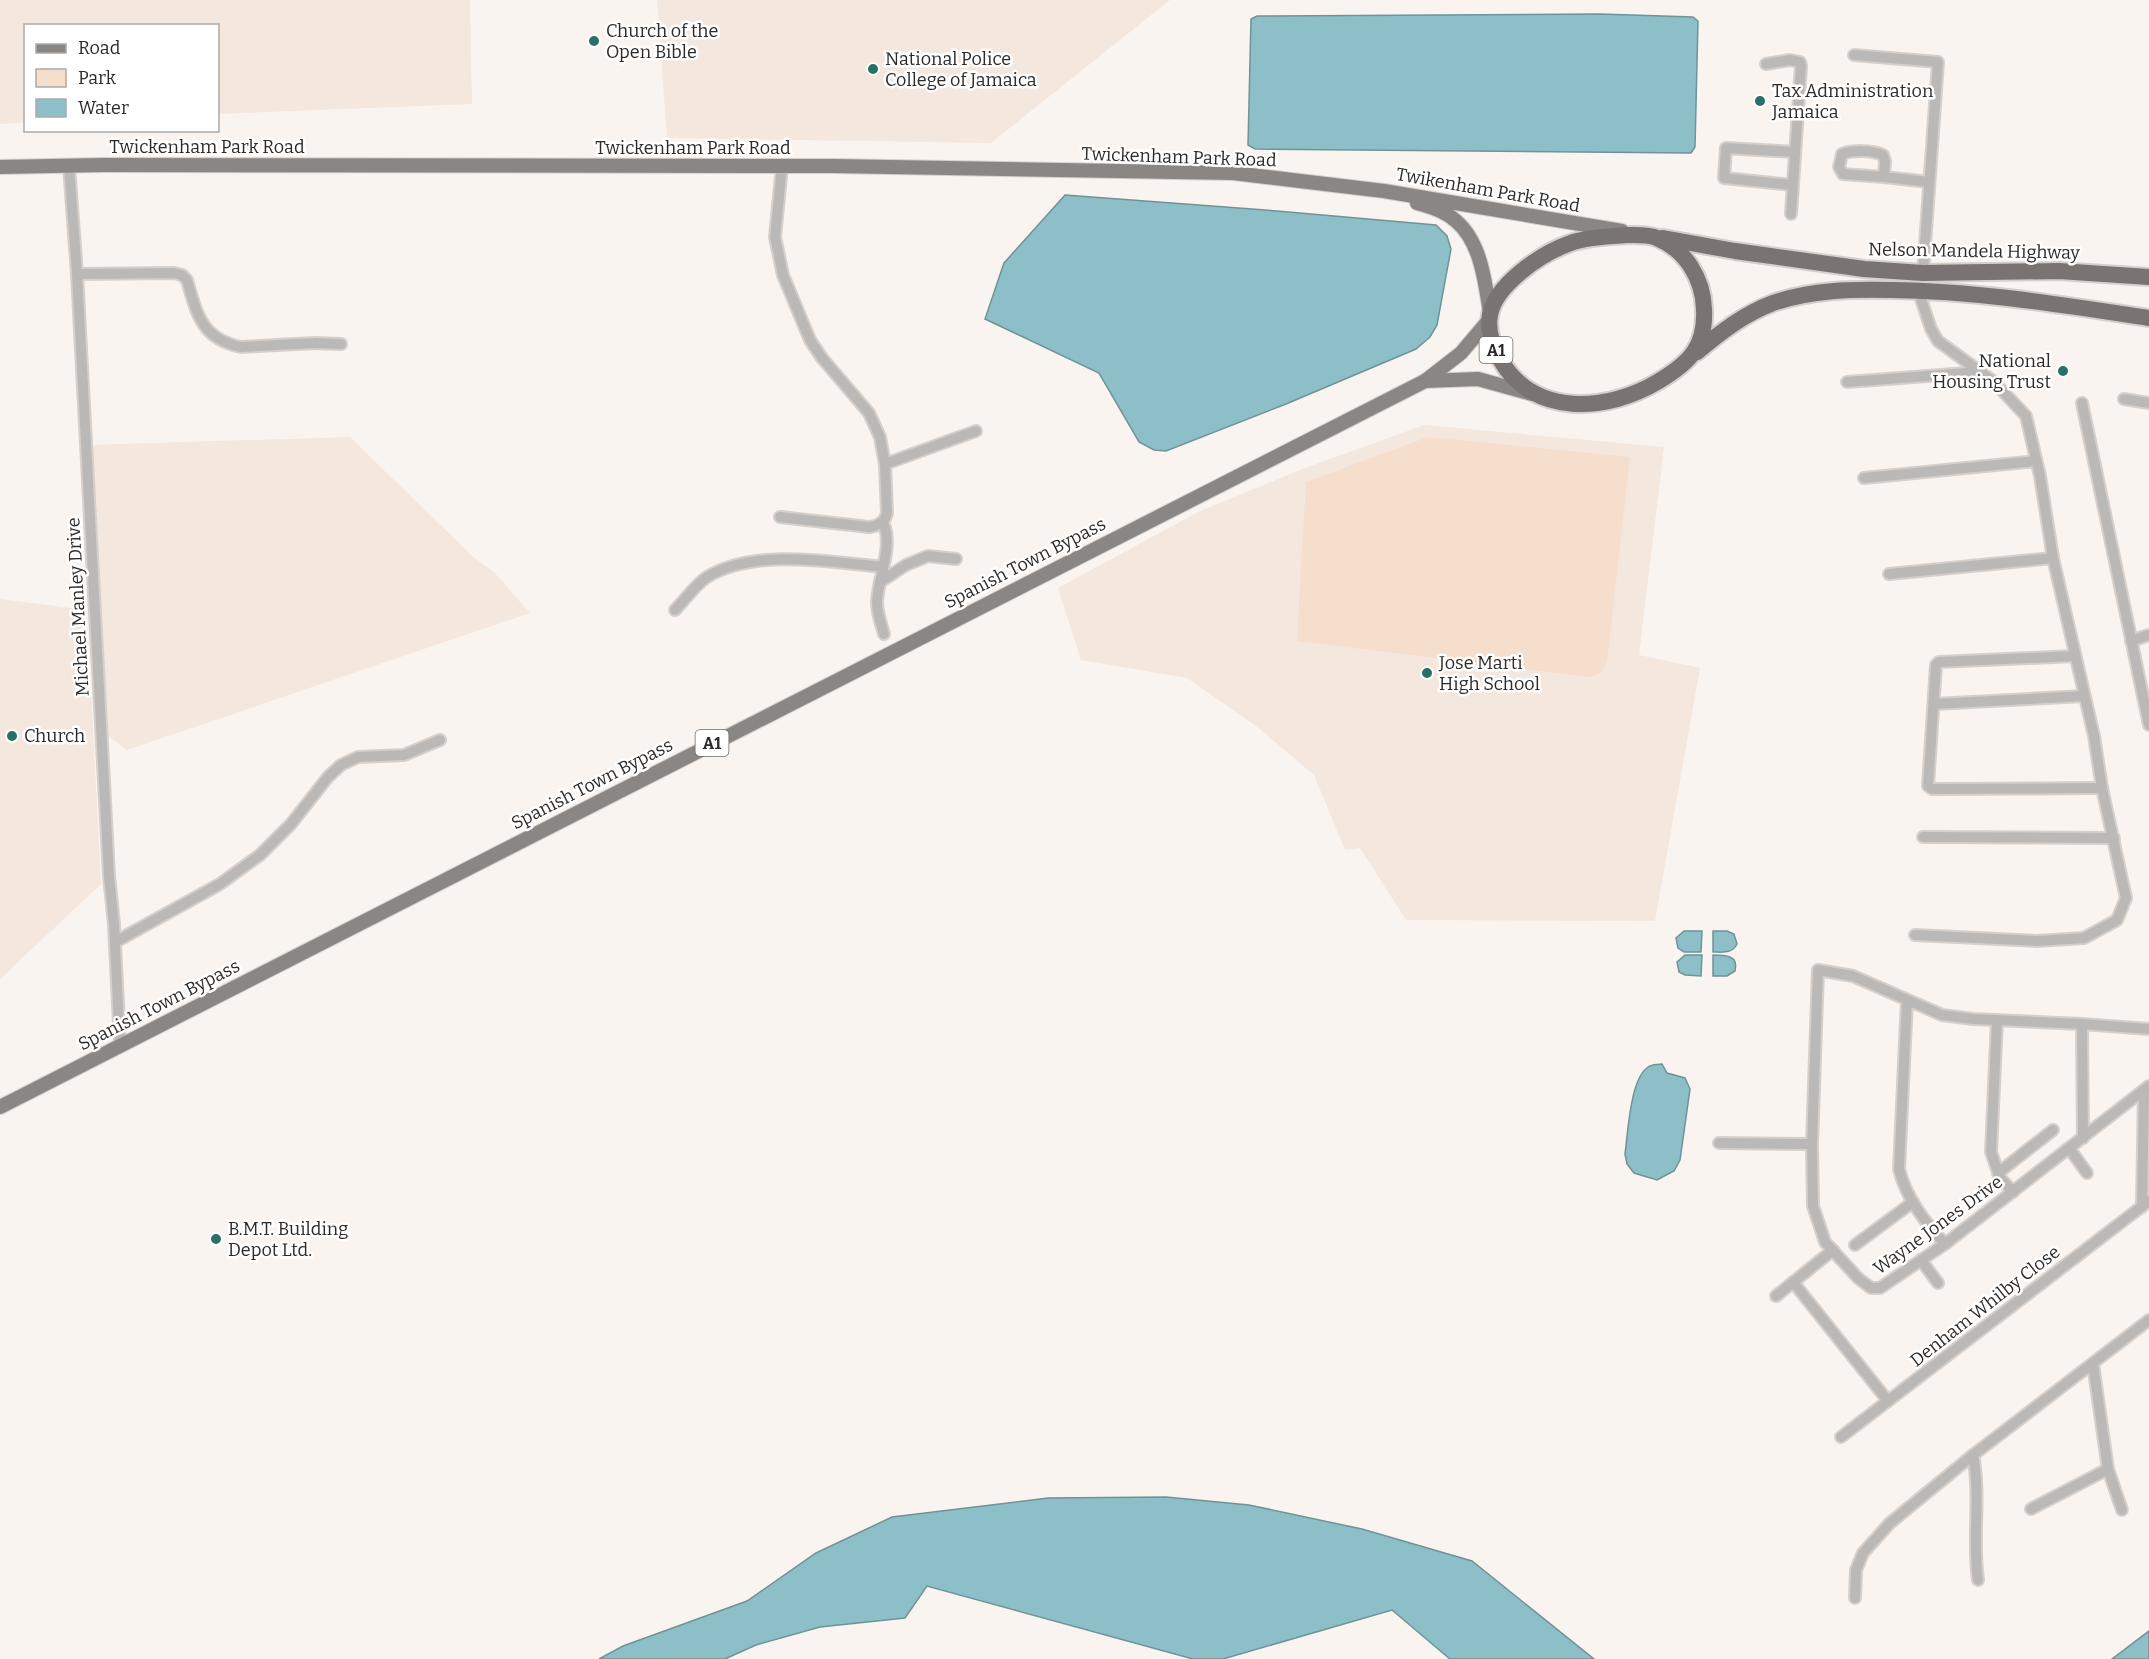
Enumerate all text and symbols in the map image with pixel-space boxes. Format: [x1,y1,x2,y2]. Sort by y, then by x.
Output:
place label: Church of the Open Bible [606,20,718,63]
legend [24,24,219,132]
marker: Church of the Open Bible [587,34,601,48]
text: Road [78,37,121,59]
place label: National Police College of Jamaica [885,48,1037,91]
marker: National Police College of Jamaica [866,62,880,76]
text: Park [78,67,117,89]
place label: Tax Administration Jamaica [1771,80,1934,123]
marker: Tax Administration Jamaica [1753,94,1767,108]
text: Water [78,97,129,119]
street label: Twickenham Park Road [109,136,305,158]
street label: Twickenham Park Road [595,137,791,159]
street label: Twickenham Park Road [1081,143,1277,171]
street label: Twikenham Park Road [1394,163,1582,217]
street label: Nelson Mandela Highway [1868,238,2081,264]
road number: A1 [1480,337,1512,363]
place label: National Housing Trust [1932,350,2051,393]
marker: National Housing Trust [2056,364,2070,378]
street label: Spanish Town Bypass [941,513,1109,613]
street label: Michael Manley Drive [62,517,94,697]
place label: Jose Marti High School [1438,652,1540,695]
marker: Jose Marti High School [1420,666,1434,680]
place label: Church [24,725,85,747]
marker: Church [5,729,19,743]
road number: A1 [696,730,728,756]
street label: Spanish Town Bypass [508,734,676,834]
street label: Spanish Town Bypass [75,955,243,1055]
street label: Wayne Jones Drive [1869,1171,2007,1279]
place label: B.M.T. Building Depot Ltd. [228,1218,348,1261]
marker: B.M.T. Building Depot Ltd. [209,1232,223,1246]
street label: Denham Whilby Close [1906,1241,2064,1371]

